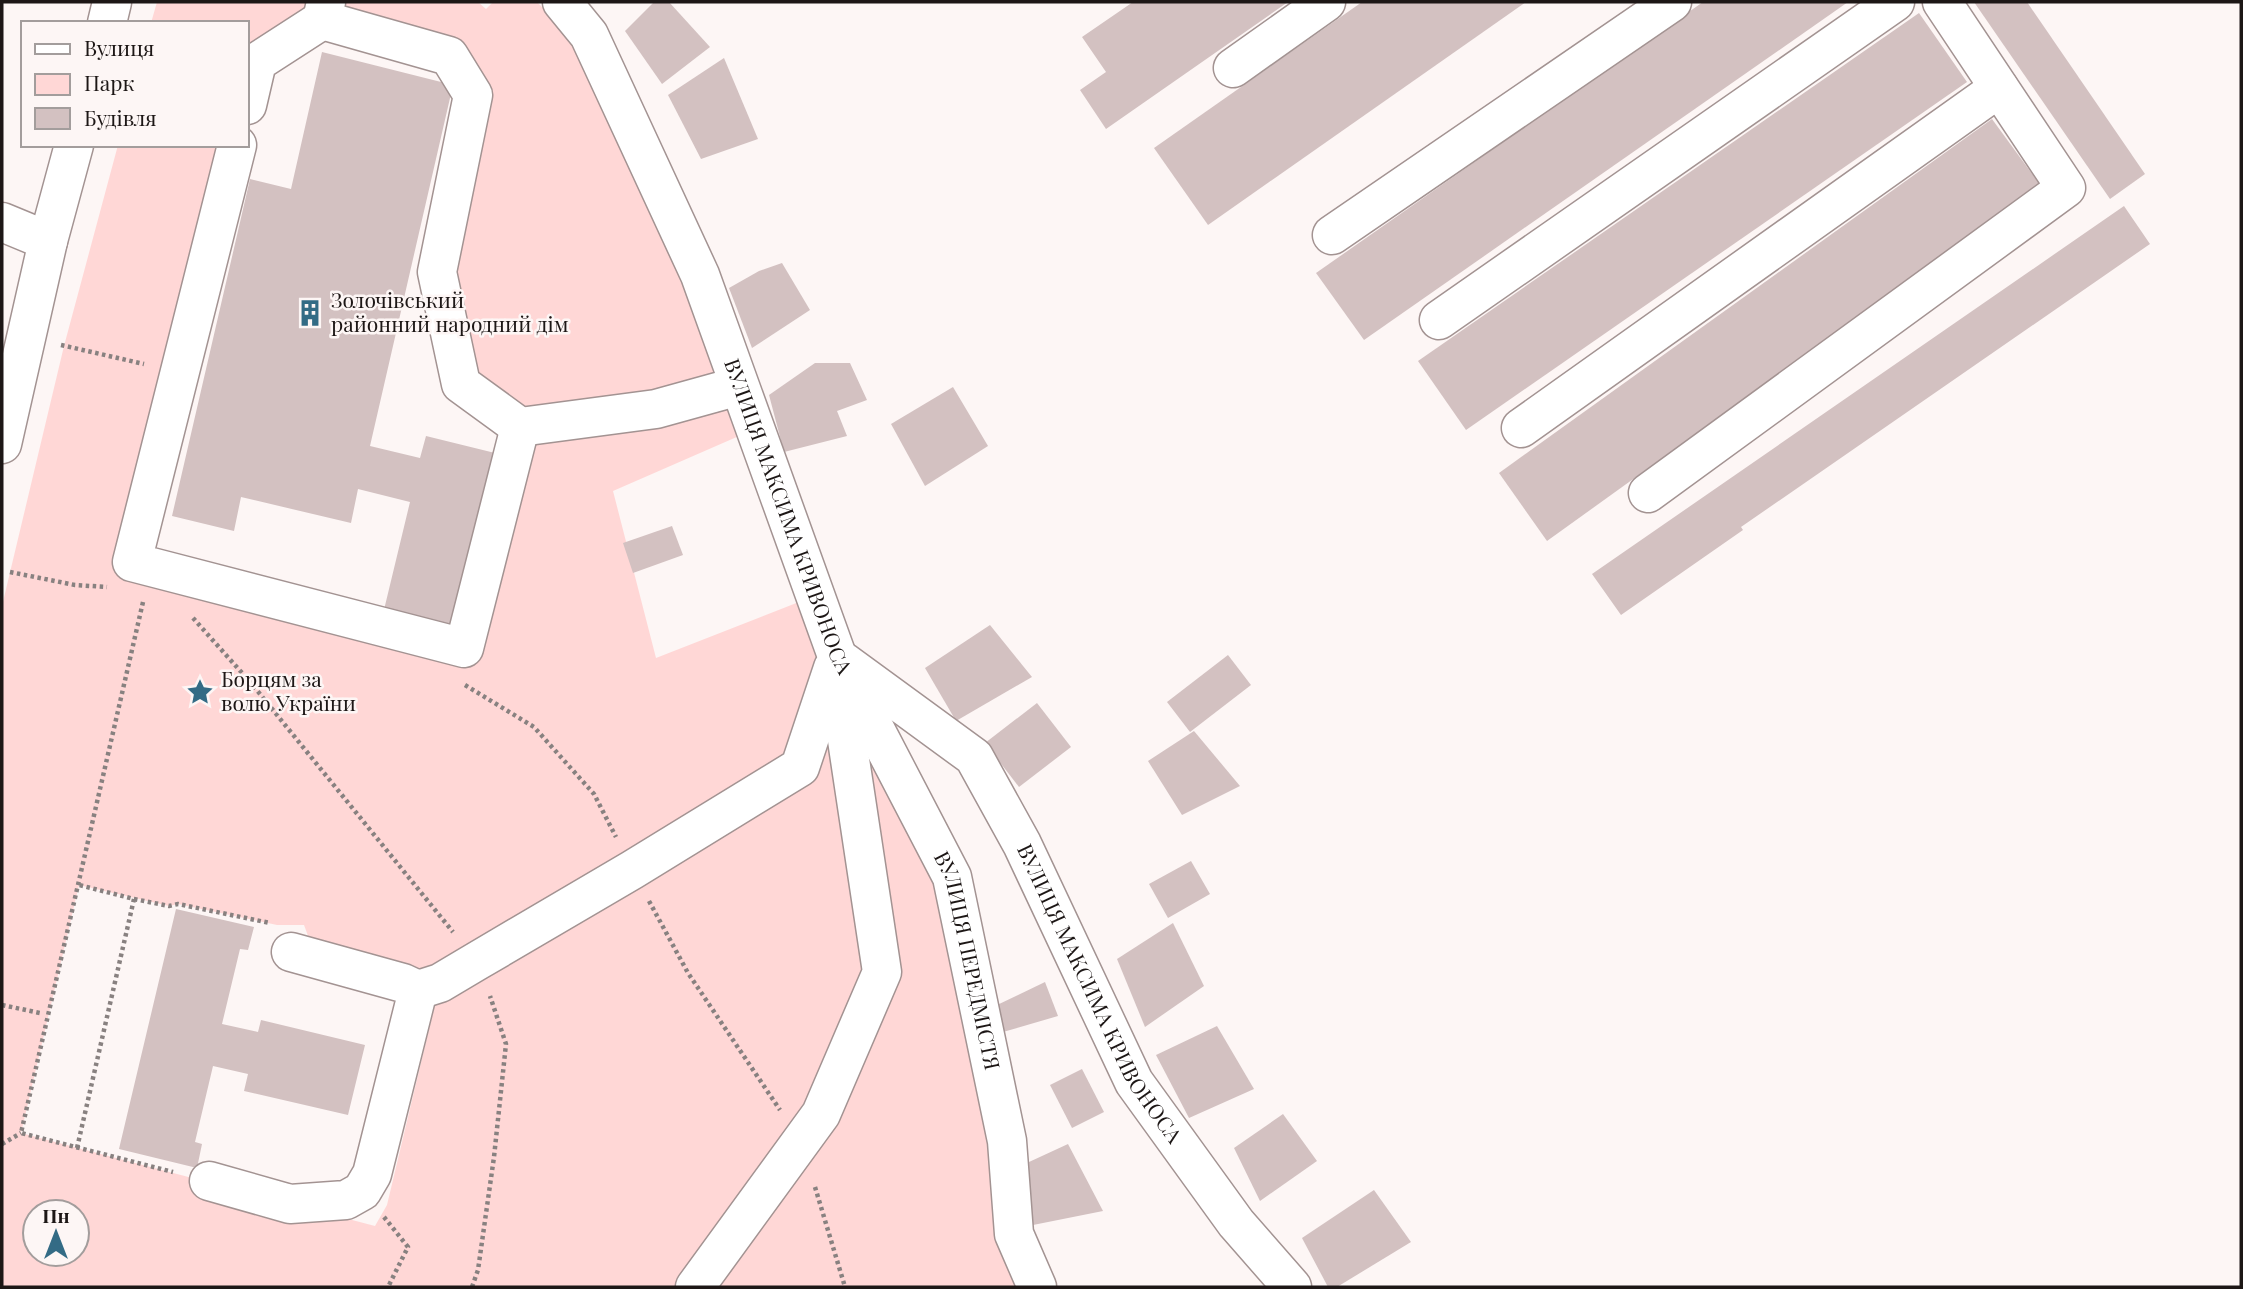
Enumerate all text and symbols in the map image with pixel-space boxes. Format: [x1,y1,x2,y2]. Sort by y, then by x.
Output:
legend [21,21,248,147]
text: Вулиця [84,33,154,61]
text: Парк [84,68,134,96]
text: Будівля [84,103,157,131]
place label: Золочівський районний народний дім [331,285,569,337]
building icon: Золочівський районний народний дім [295,298,325,328]
street label: ВУЛИЦЯ МАКСИМА КРИВОНОСА [719,354,860,679]
place label: Борцям за волю України [221,664,356,716]
place icon: Борцям за волю України [185,677,215,707]
street label: ВУЛИЦЯ МАКСИМА КРИВОНОСА [1012,839,1190,1148]
street label: ВУЛИЦЯ ПЕРЕДМІСТЯ [929,846,1008,1072]
north arrow [21,1198,91,1268]
text: Пн [42,1202,70,1228]

